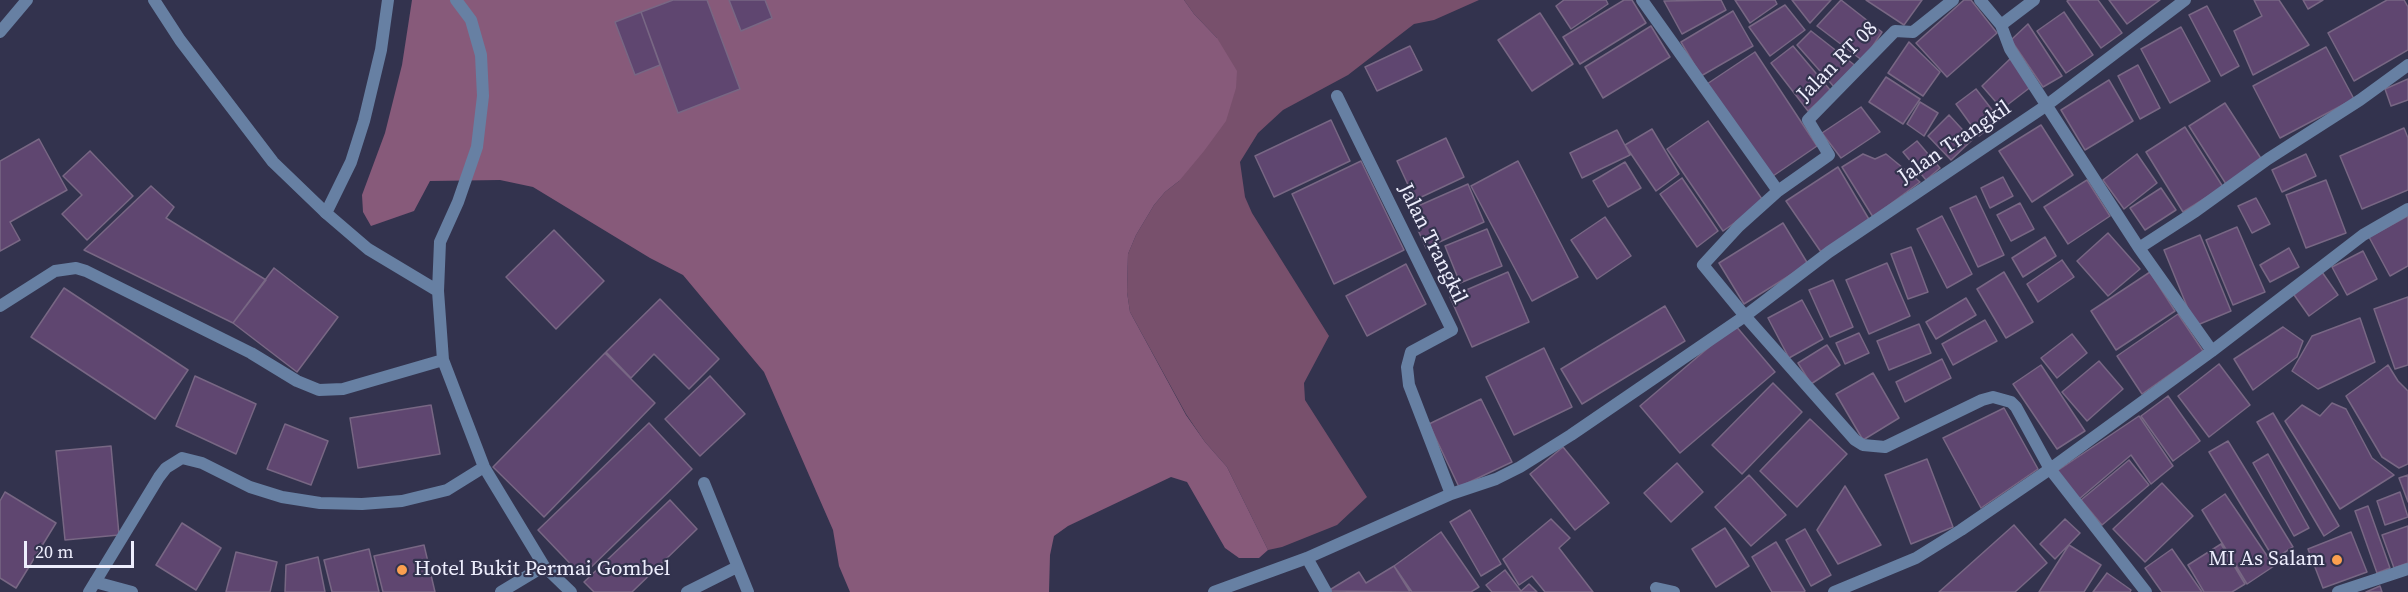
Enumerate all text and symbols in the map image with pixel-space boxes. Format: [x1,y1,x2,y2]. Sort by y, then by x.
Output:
street label: Jalan RT 08 [1792,16,1884,108]
street label: Jalan Trangkil [1894,96,2016,190]
street label: Jalan Trangkil [1392,180,1472,308]
scale bar [27,529,136,567]
text: 20 m [35,539,73,564]
place label: MI As Salam [2208,547,2325,573]
marker: MI As Salam [2330,553,2344,567]
place label: Hotel Bukit Permai Gombel [414,557,670,583]
marker: Hotel Bukit Permai Gombel [395,563,409,577]

